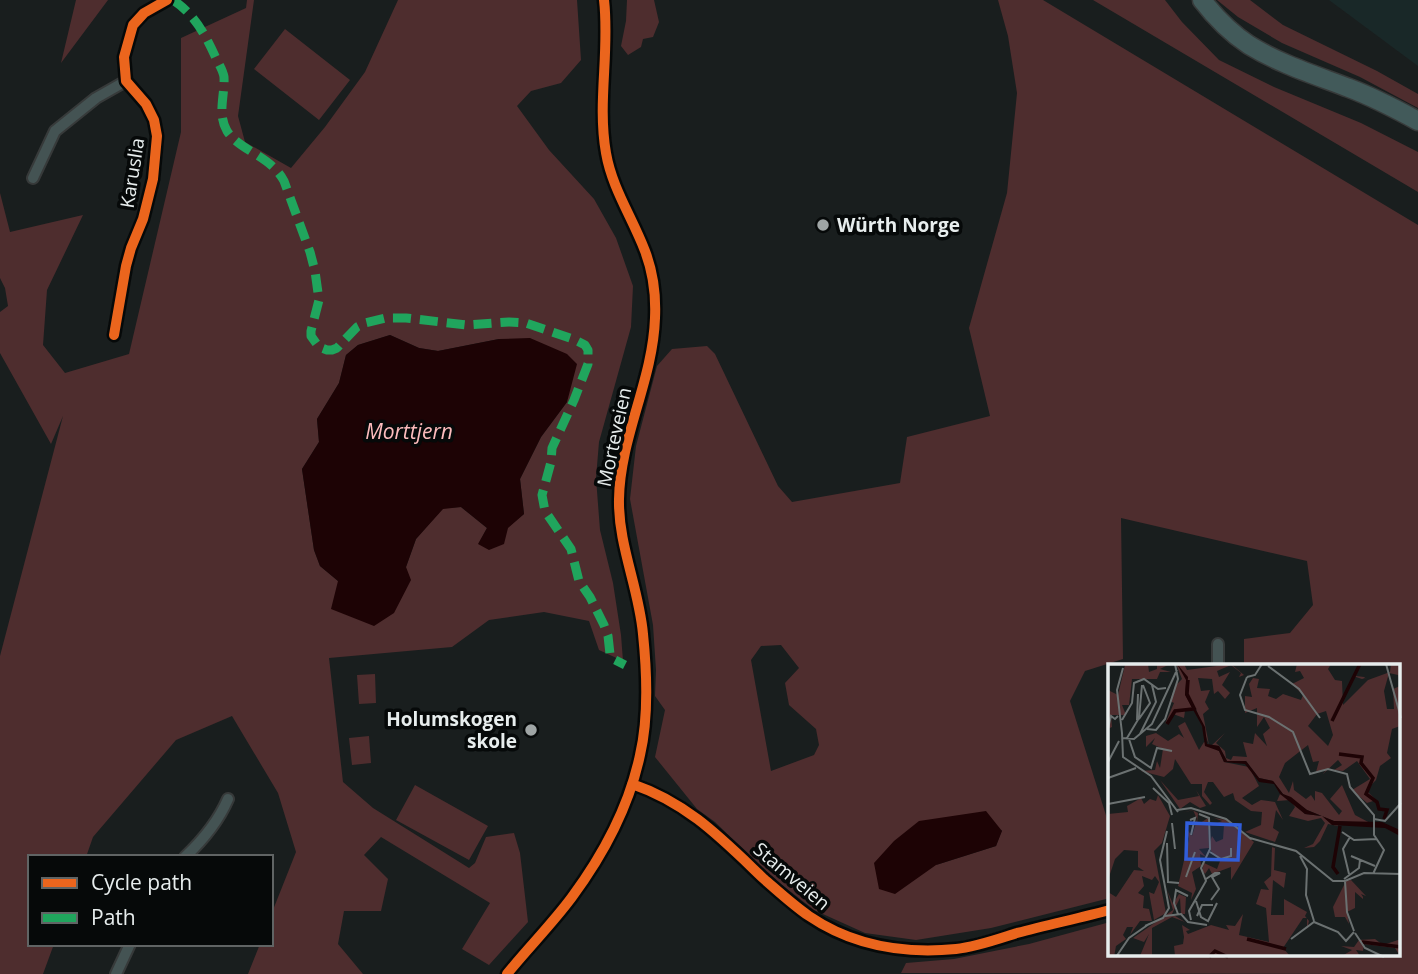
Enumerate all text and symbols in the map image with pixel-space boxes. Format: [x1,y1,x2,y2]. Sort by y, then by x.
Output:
street label: Karuslia [114,136,150,210]
place label: Würth Norge [837,212,960,238]
marker: Würth Norge [815,217,831,233]
street label: Morteveien [591,385,637,489]
water label: Morttjern [365,417,453,445]
inset map [1108,664,1400,956]
place label: Holumskogen skole [386,706,517,754]
marker: Holumskogen skole [523,722,539,738]
street label: Stamveien [748,836,836,916]
legend [28,855,273,946]
text: Cycle path [91,868,192,896]
text: Path [91,903,136,931]

